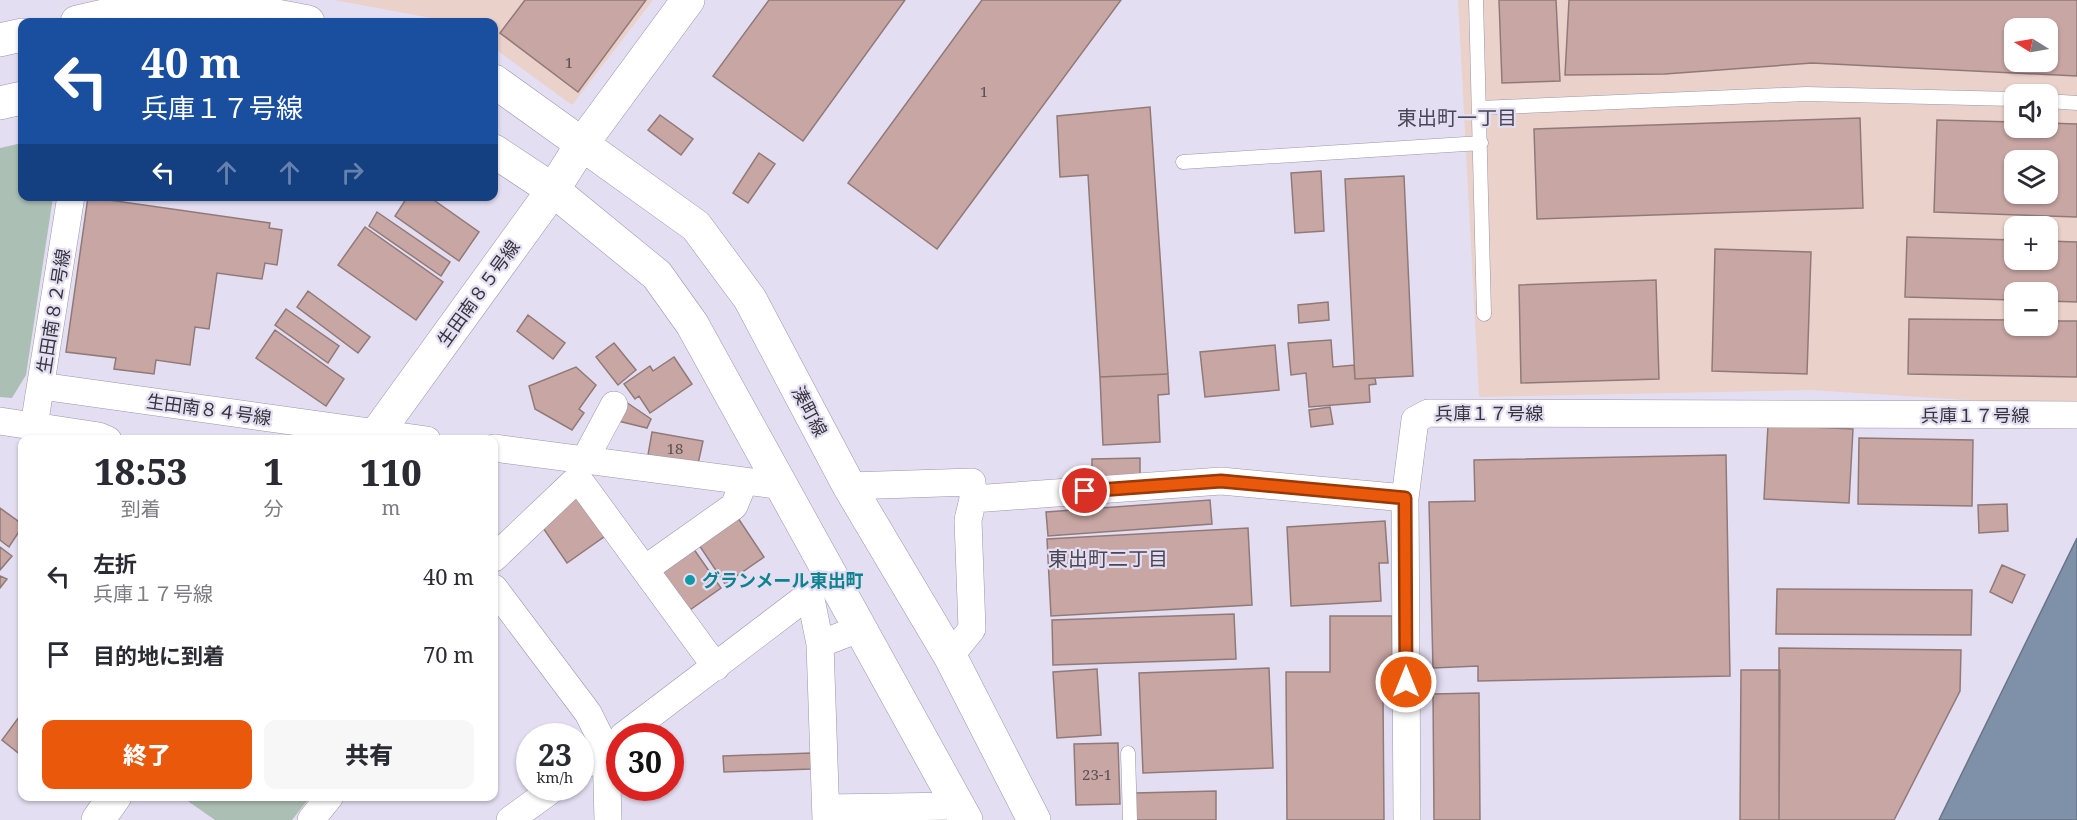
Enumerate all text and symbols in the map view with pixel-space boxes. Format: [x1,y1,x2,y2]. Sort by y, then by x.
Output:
north arrow [2004,18,2058,72]
map controls [2004,18,2058,336]
text: 40 m [141,33,241,90]
icon: left [42,42,120,120]
house number: 1 [565,52,573,72]
house number: 1 [980,81,988,101]
button: sound [2004,84,2058,138]
text: 兵庫１７号線 [141,89,303,126]
district label: 東出町一丁目 [1397,104,1517,131]
button: layers [2004,150,2058,204]
icon: left [147,156,180,189]
icon: ahead [210,156,243,189]
icon: ahead [273,156,306,189]
icon: right [336,156,369,189]
button: + [2004,216,2058,270]
street label: 生田南８５号線 [431,235,525,351]
street label: 生田南８２号線 [31,247,75,375]
button: − [2004,282,2058,336]
street label: 湊町線 [787,382,833,440]
street label: 生田南８４号線 [145,388,273,430]
street label: 兵庫１７号線 [1435,401,1543,425]
street label: 兵庫１７号線 [1921,403,2029,427]
house number: 18 [667,438,683,458]
text: 18:53 [94,447,187,496]
text: 1 [264,447,284,496]
text: 110 [360,448,422,497]
pin [1059,465,1110,516]
icon: arrive [1068,474,1101,507]
text: m [382,494,400,521]
text: 到着 [121,495,161,522]
text: 分 [264,495,284,522]
district label: 東出町二丁目 [1048,545,1168,572]
text: 左折 [93,548,137,578]
icon: left [42,560,75,593]
text: 40 m [423,561,474,591]
place label: グランメール東出町 [702,568,863,592]
marker: グランメール東出町 [683,573,697,587]
text: 兵庫１７号線 [93,580,213,607]
icon: arrive [42,638,75,671]
text: 70 m [423,639,474,669]
text: 目的地に到着 [93,640,225,670]
position arrow [1374,650,1438,714]
button: 終了 [42,720,252,789]
button: 共有 [264,720,474,789]
speed limit sign: 30 [606,723,684,801]
text: 23 [538,734,572,775]
house number: 23-1 [1082,764,1112,784]
text: km/h [537,767,573,787]

